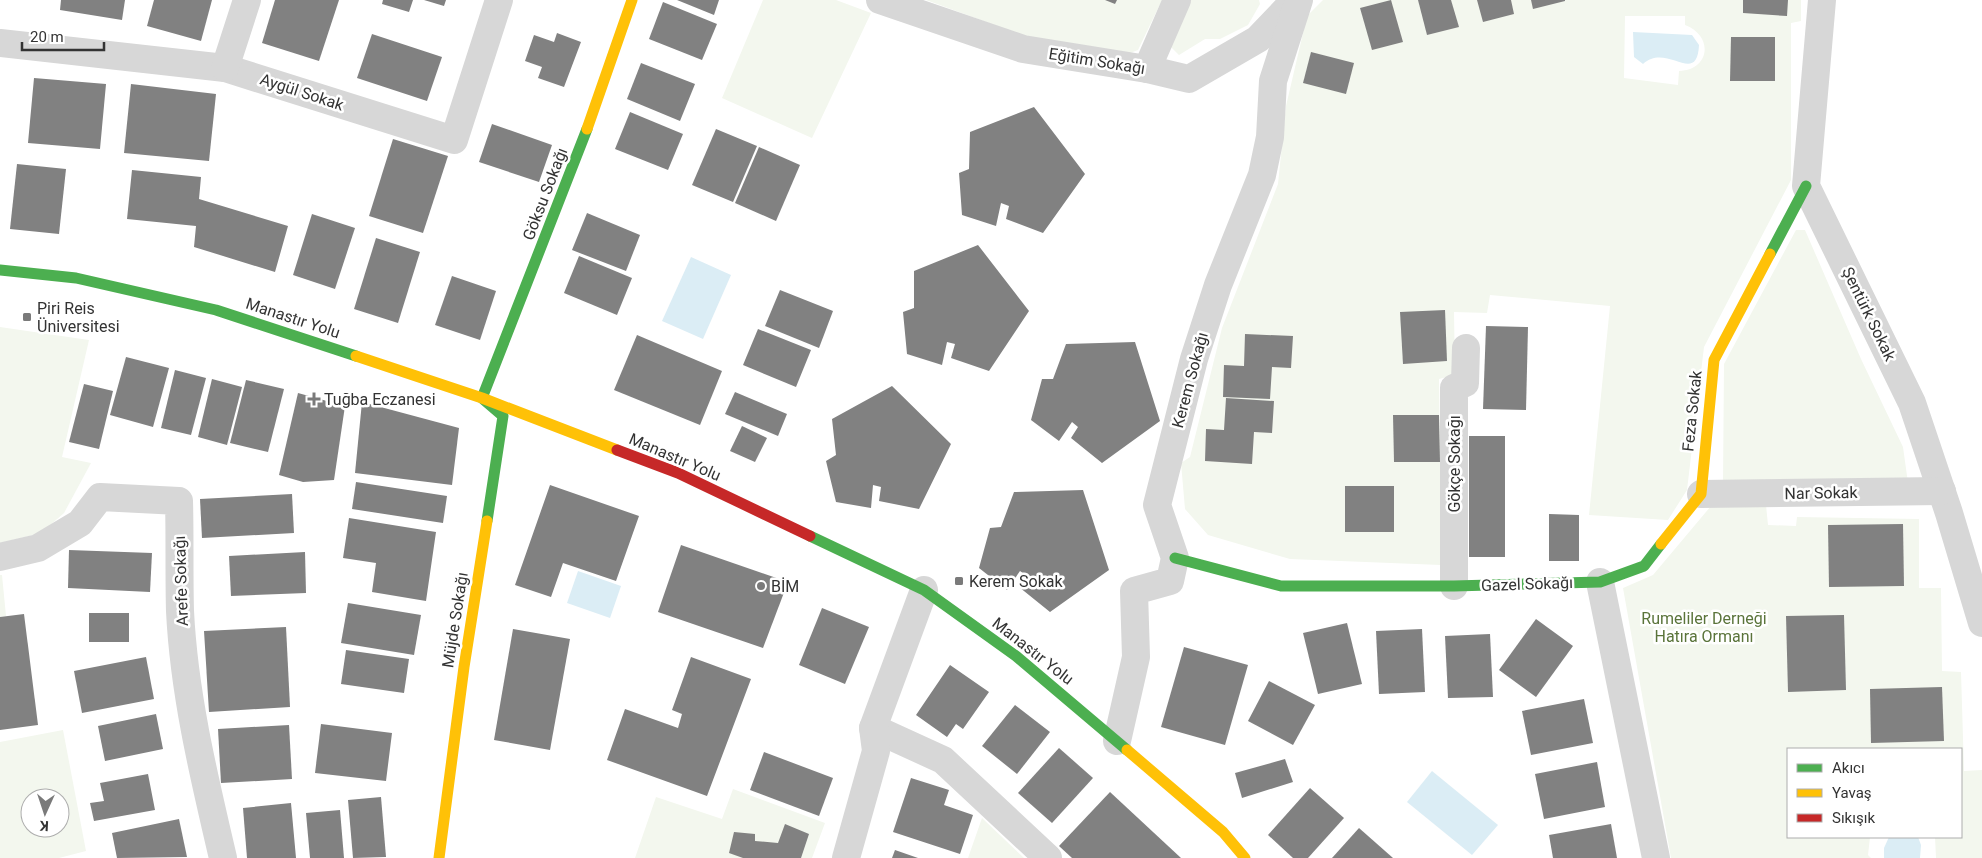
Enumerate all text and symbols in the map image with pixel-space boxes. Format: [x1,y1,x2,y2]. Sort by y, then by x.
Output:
scale bar [22,20,105,52]
text: 20 m [30,28,64,46]
street label: Eğitim Sokağı [1047,44,1147,78]
street label: Aygül Sokak [258,70,347,115]
street label: Göksu Sokağı [519,145,571,243]
street label: Şentürk Sokak [1838,264,1900,365]
street label: Manastır Yolu [243,294,343,342]
place label: Piri Reis Üniversitesi [37,299,120,336]
marker: Piri Reis Üniversitesi [21,311,33,323]
street label: Kerem Sokağı [1168,330,1212,430]
street label: Feza Sokak [1678,369,1706,452]
place label: Tuğba Eczanesi [324,390,436,409]
marker: Tuğba Eczanesi [308,393,320,405]
street label: Gökçe Sokağı [1445,415,1464,513]
street label: Manastır Yolu [626,429,724,485]
street label: Nar Sokak [1784,483,1859,503]
street label: Arefe Sokağı [170,535,192,627]
street label: Müjde Sokağı [438,571,472,669]
place label: Kerem Sokak [969,572,1064,591]
street label: Gazel Sokağı [1481,573,1573,595]
marker: Kerem Sokak [953,575,965,587]
place label: BİM [771,577,799,596]
marker: BİM [755,580,767,592]
park label: Rumeliler Derneği Hatıra Ormanı [1641,609,1767,646]
street label: Manastır Yolu [989,613,1077,689]
legend [1787,748,1962,838]
text: Akıcı [1832,759,1865,777]
text: Yavaş [1832,784,1872,802]
north arrow [20,788,70,838]
text: Sıkışık [1832,809,1875,827]
text: K [39,818,49,834]

